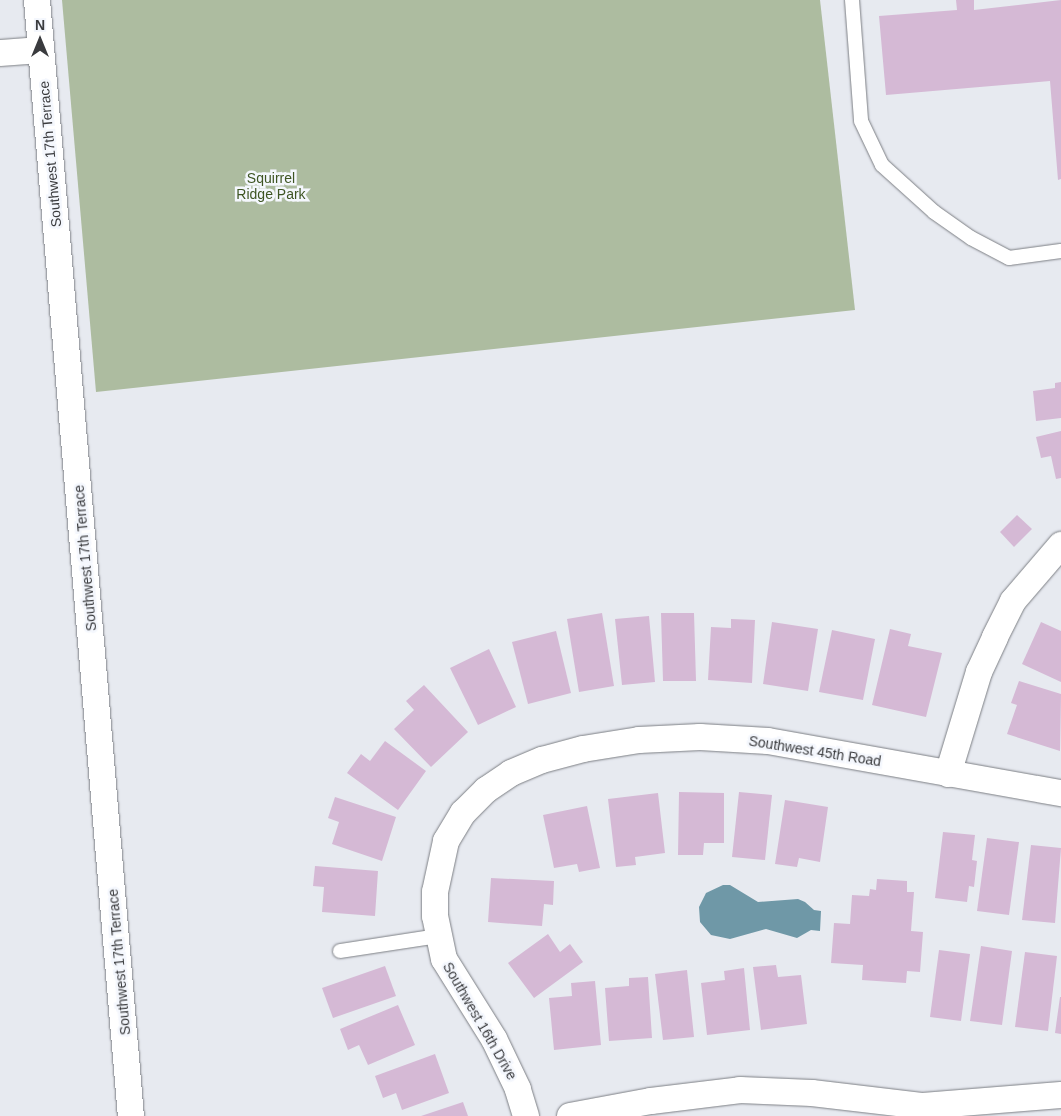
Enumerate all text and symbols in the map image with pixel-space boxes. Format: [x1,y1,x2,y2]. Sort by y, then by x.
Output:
north arrow [15,15,65,65]
text: N [35,17,45,33]
street label: Southwest 17th Terrace [35,80,65,228]
park label: Squirrel Ridge Park [236,170,306,202]
street label: Southwest 17th Terrace [70,484,100,632]
street label: Southwest 45th Road [748,732,882,770]
street label: Southwest 17th Terrace [104,888,134,1036]
street label: Southwest 16th Drive [439,959,521,1083]

